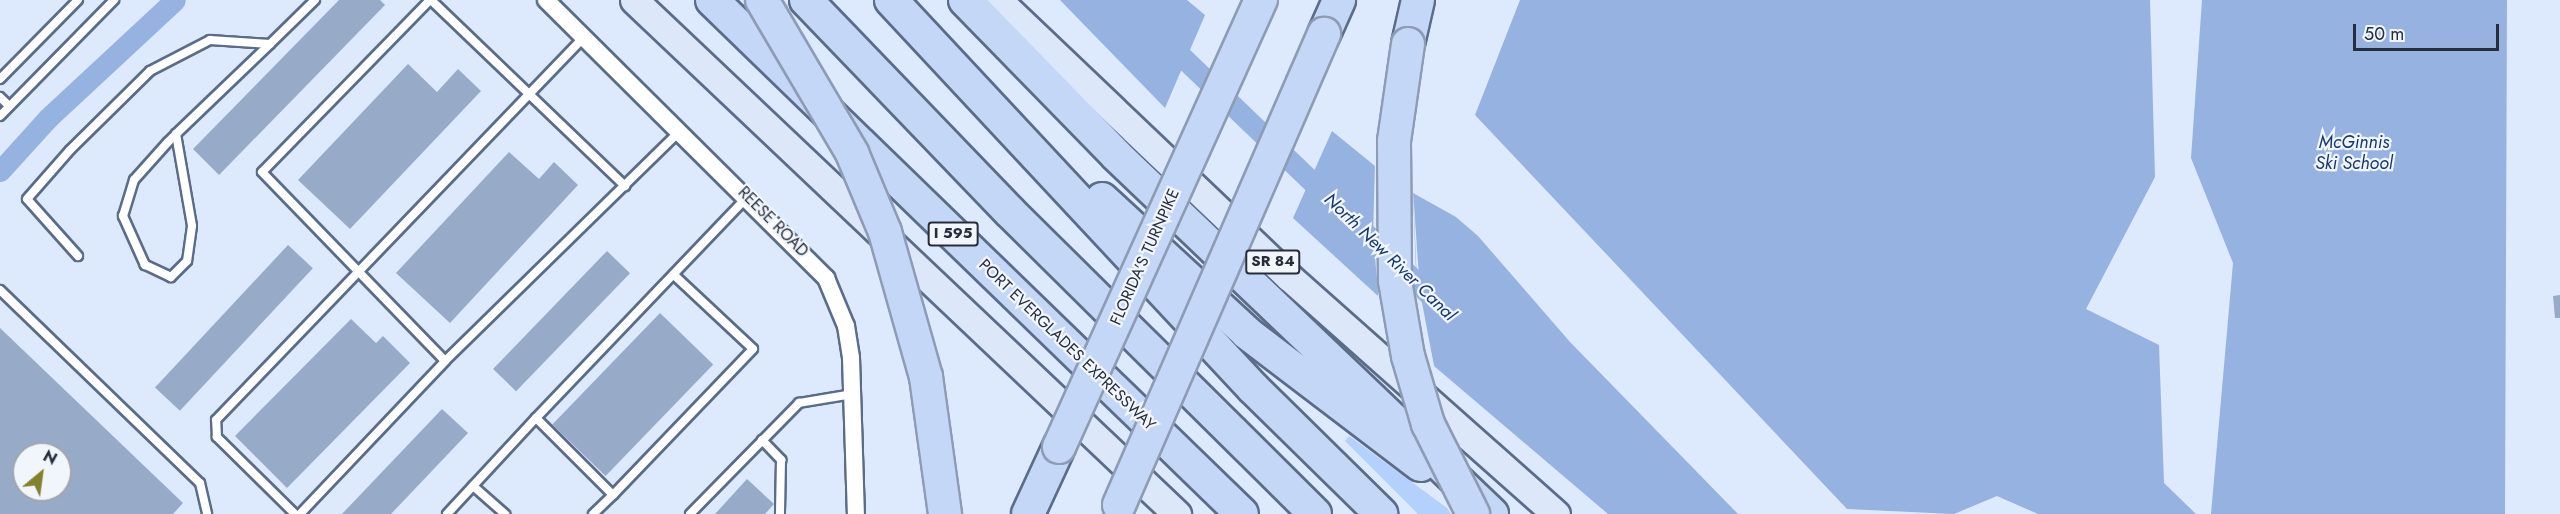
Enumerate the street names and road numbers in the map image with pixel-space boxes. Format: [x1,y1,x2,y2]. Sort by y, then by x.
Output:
street label: REESE ROAD [734,183,812,261]
street label: FLORIDA'S TURNPIKE [1106,186,1184,328]
road number: I 595 [928,222,978,246]
road number: SR 84 [1244,250,1302,274]
street label: PORT EVERGLADES EXPRESSWAY [975,255,1159,435]

